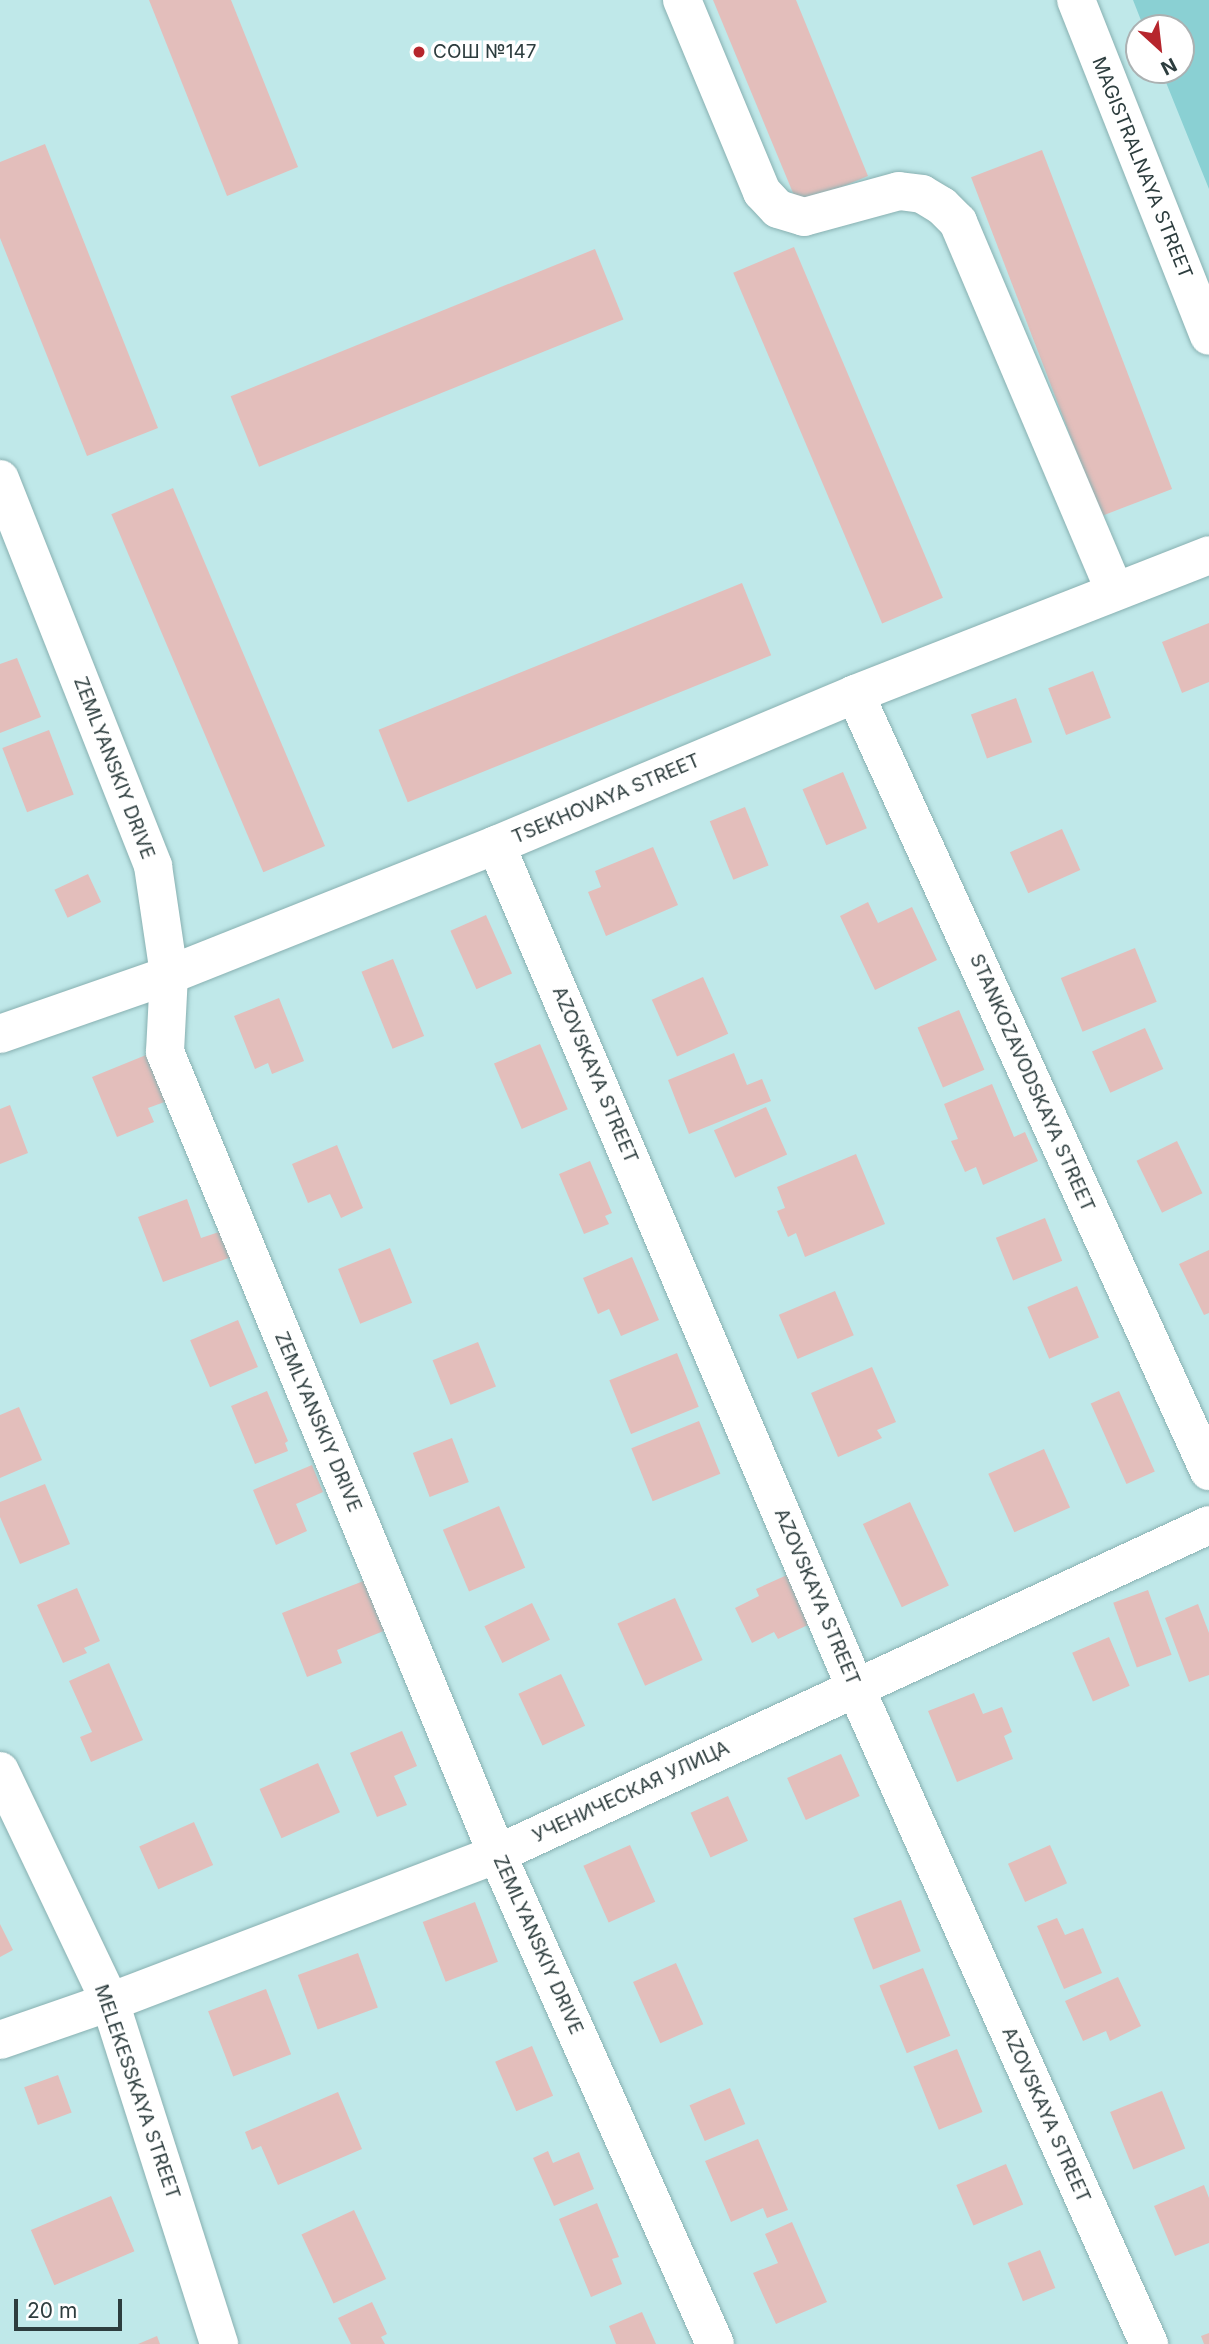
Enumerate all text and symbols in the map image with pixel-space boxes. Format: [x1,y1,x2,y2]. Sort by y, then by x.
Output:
north arrow [1125,14,1195,84]
place label: СОШ №147 [433,41,536,63]
marker: СОШ №147 [411,44,427,60]
street label: MAGISTRALNAYA STREET [1087,54,1197,282]
street label: ZEMLYANSKIY DRIVE [69,674,159,862]
street label: TSEKHOVAYA STREET [509,749,703,849]
street label: STANKOZAVODSKAYA STREET [965,951,1099,1215]
street label: AZOVSKAYA STREET [547,983,643,1167]
street label: ZEMLYANSKIY DRIVE [270,1329,366,1515]
street label: AZOVSKAYA STREET [769,1505,865,1689]
street label: УЧЕНИЧЕСКАЯ УЛИЦА [529,1736,733,1848]
street label: ZEMLYANSKIY DRIVE [488,1852,588,2038]
street label: MELEKESSKAYA STREET [90,1982,184,2202]
street label: AZOVSKAYA STREET [997,2024,1095,2206]
scale bar [18,2284,126,2328]
text: 20 m [27,2298,77,2323]

